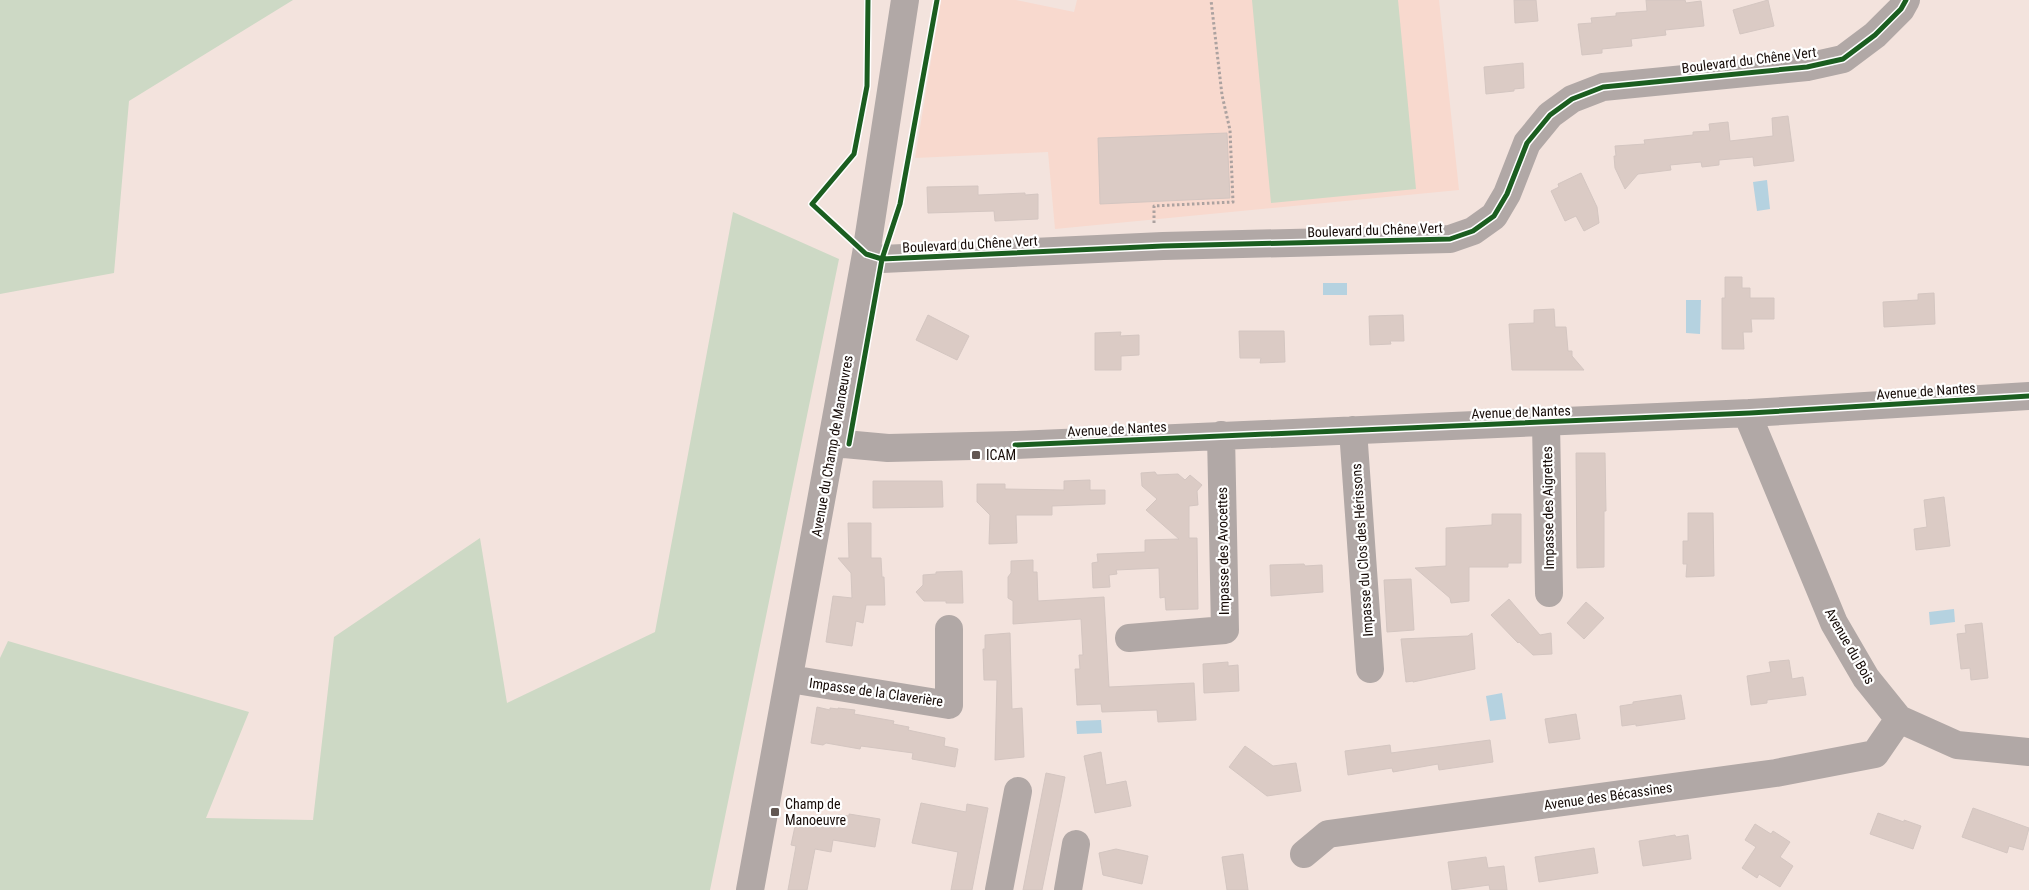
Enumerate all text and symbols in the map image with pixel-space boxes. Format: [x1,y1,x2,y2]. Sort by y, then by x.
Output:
street label: Boulevard du Chêne Vert [1681,44,1817,76]
street label: Boulevard du Chêne Vert [1307,220,1443,240]
street label: Boulevard du Chêne Vert [902,232,1038,256]
street label: Avenue du Champ de Manœuvres [808,354,856,538]
street label: Avenue de Nantes [1876,380,1976,402]
street label: Avenue de Nantes [1471,402,1571,422]
street label: Avenue de Nantes [1067,418,1167,440]
street label: Impasse des Aigrettes [1539,446,1557,570]
place label: ICAM [986,447,1016,463]
marker: ICAM [970,449,982,461]
street label: Impasse du Clos des Hérissons [1348,463,1376,637]
street label: Impasse des Avocettes [1214,487,1232,615]
street label: Avenue du Bois [1822,605,1878,687]
street label: Impasse de la Claverière [808,675,944,709]
street label: Avenue des Bécassines [1543,779,1673,813]
place label: Champ de Manoeuvre [785,796,847,828]
marker: Champ de Manoeuvre [769,806,781,818]

